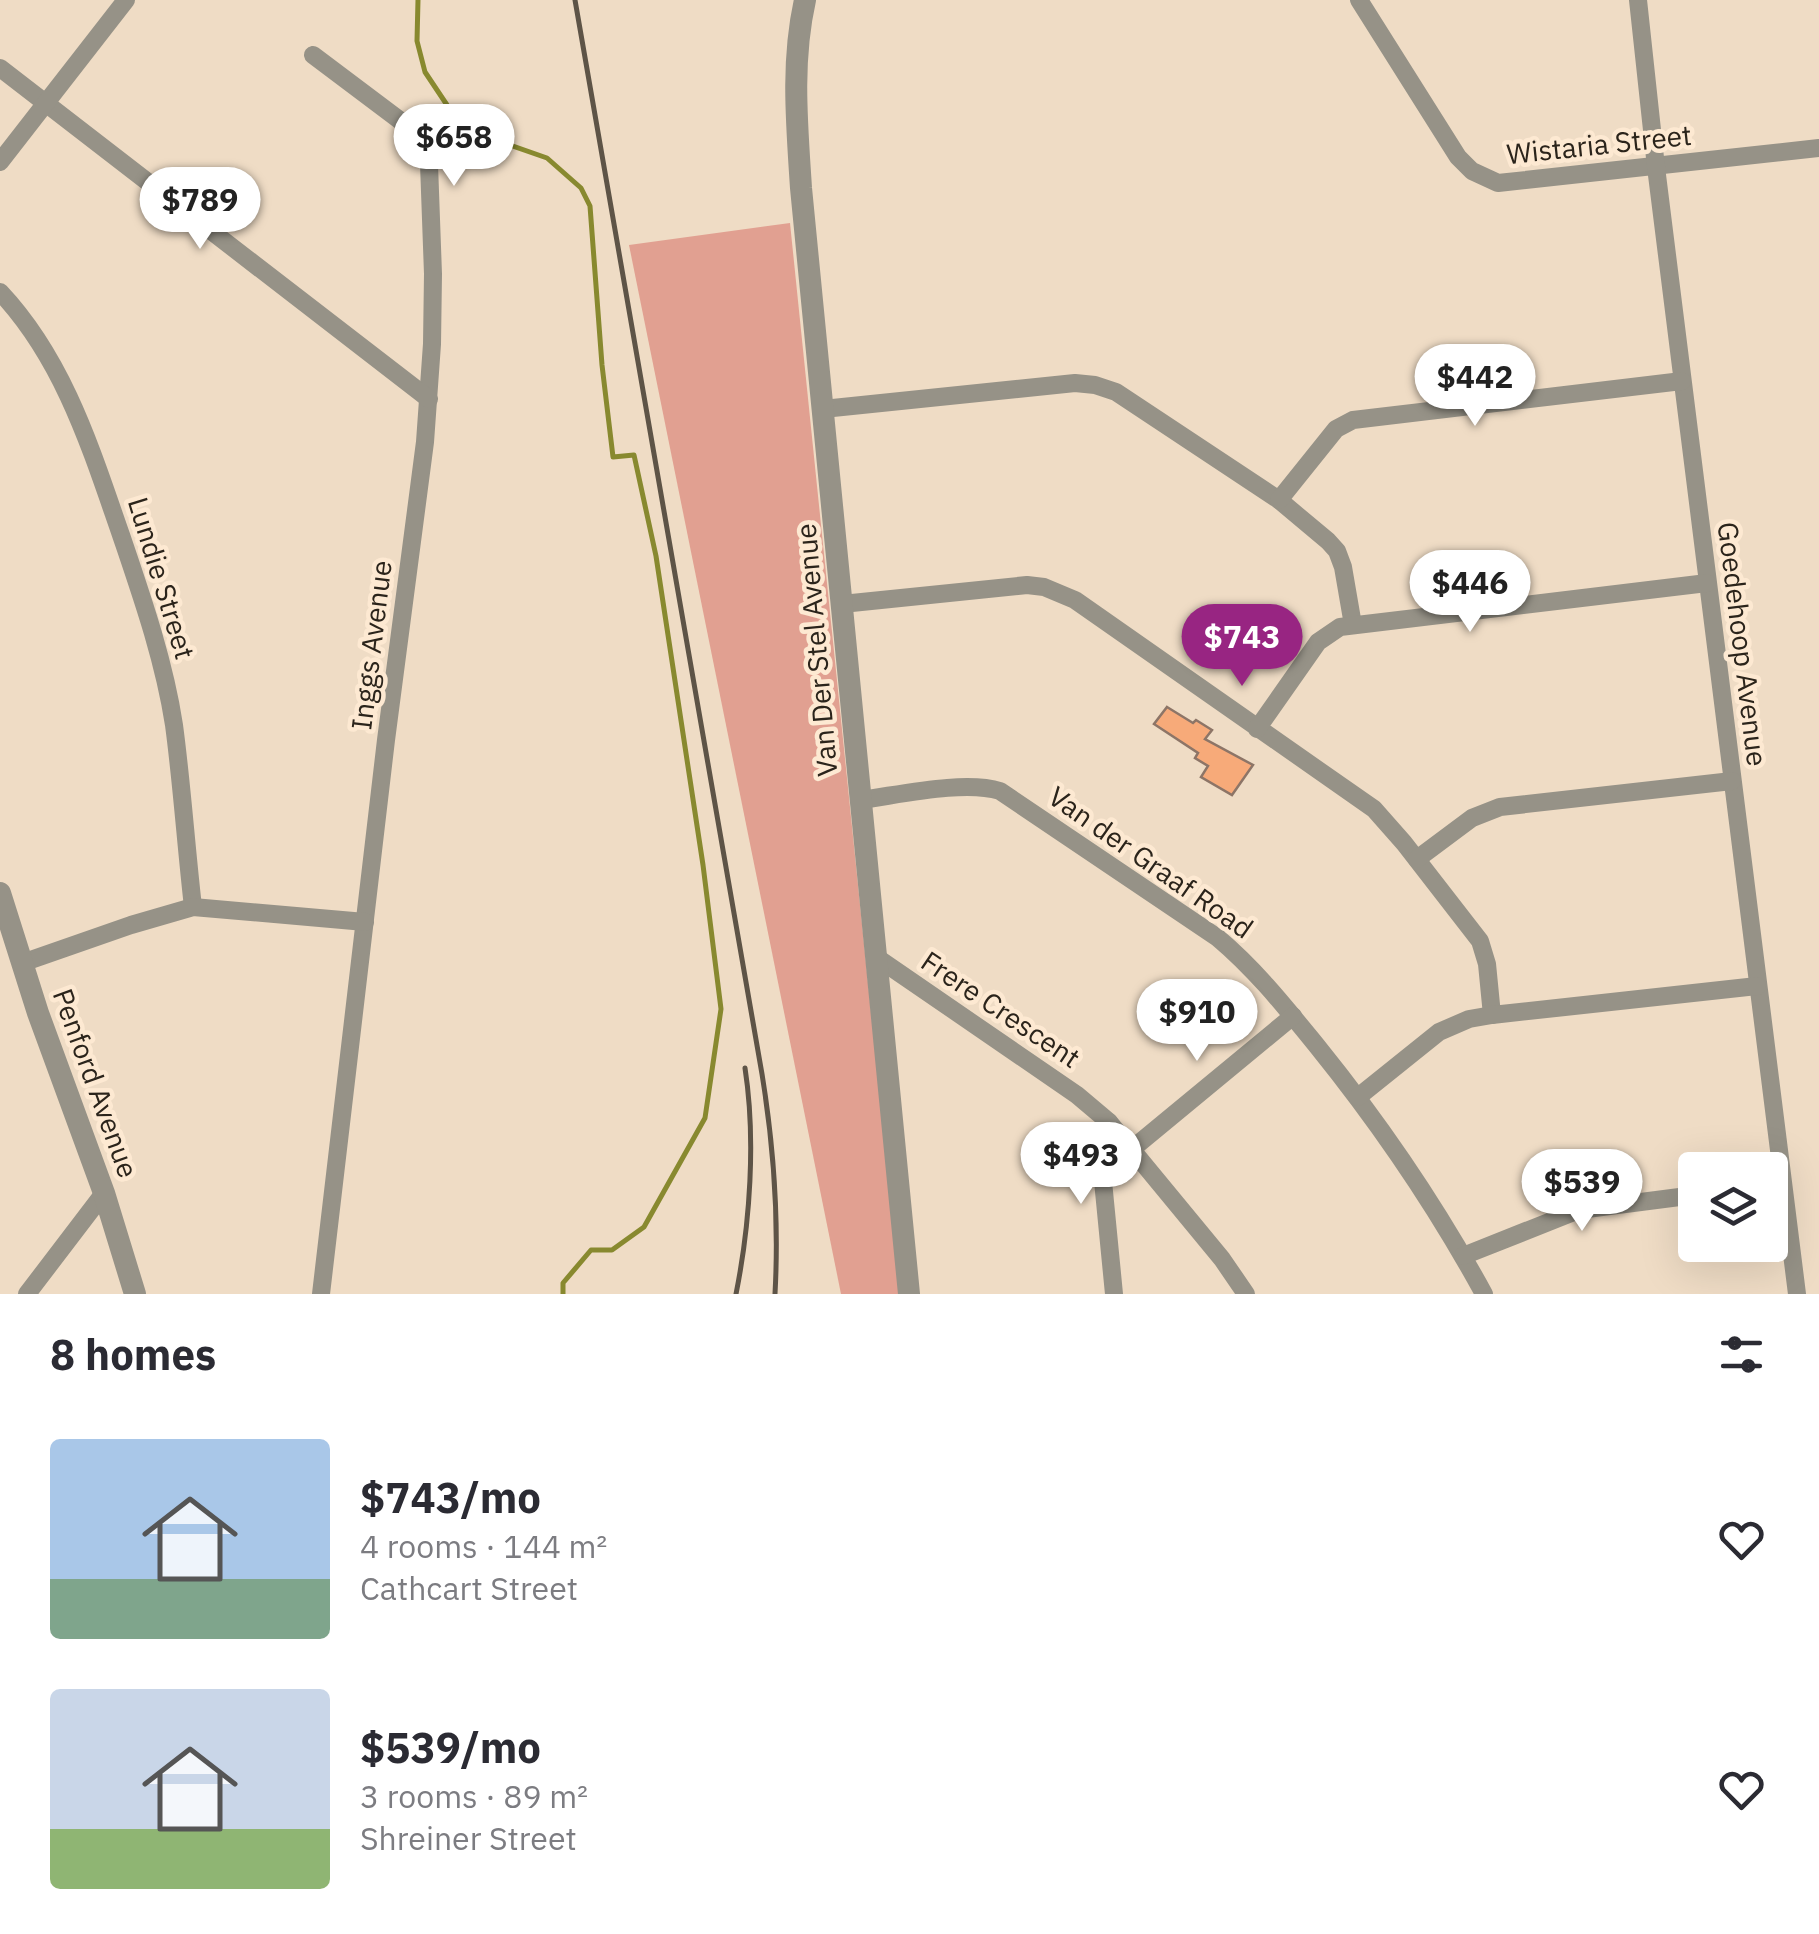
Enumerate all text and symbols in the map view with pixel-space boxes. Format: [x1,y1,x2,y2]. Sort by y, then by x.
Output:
pin: $658 [395,104,513,189]
text: $658 [416,115,492,157]
street label: Wistaria Street [1505,116,1693,172]
pin: $789 [141,167,259,252]
text: $789 [162,178,238,220]
pin: $442 [1416,344,1534,429]
text: $442 [1437,355,1513,397]
street label: Lundie Street [120,492,204,664]
street label: Goedehoop Avenue [1710,520,1776,768]
street label: Van Der Stel Avenue [787,522,845,778]
pin: $446 [1411,550,1529,635]
street label: Inggs Avenue [342,558,400,732]
text: $446 [1432,561,1508,603]
pin: $743 [1183,604,1301,689]
text: $743 [1204,615,1280,657]
street label: Van der Graaf Road [1041,778,1261,946]
street label: Frere Crescent [914,942,1088,1076]
pin: $910 [1138,979,1256,1064]
street label: Penford Avenue [45,983,147,1183]
text: $910 [1159,990,1235,1032]
pin: $493 [1022,1122,1140,1207]
text: $493 [1043,1133,1119,1175]
pin: $539 [1523,1149,1641,1234]
map controls [1678,1152,1788,1262]
button: layers [1678,1152,1788,1262]
text: $539 [1544,1160,1620,1202]
text: 8 homes [50,1327,216,1382]
icon: filters [1714,1327,1769,1382]
text: $743/mo [360,1470,541,1525]
icon: home [130,1479,250,1599]
icon: heart [1714,1512,1769,1567]
text: 4 rooms · 144 m² [360,1525,607,1567]
text: Cathcart Street [360,1567,578,1609]
text: $539/mo [360,1720,541,1775]
icon: home [130,1729,250,1849]
icon: heart [1714,1762,1769,1817]
text: 3 rooms · 89 m² [360,1775,588,1817]
text: Shreiner Street [360,1817,577,1859]

